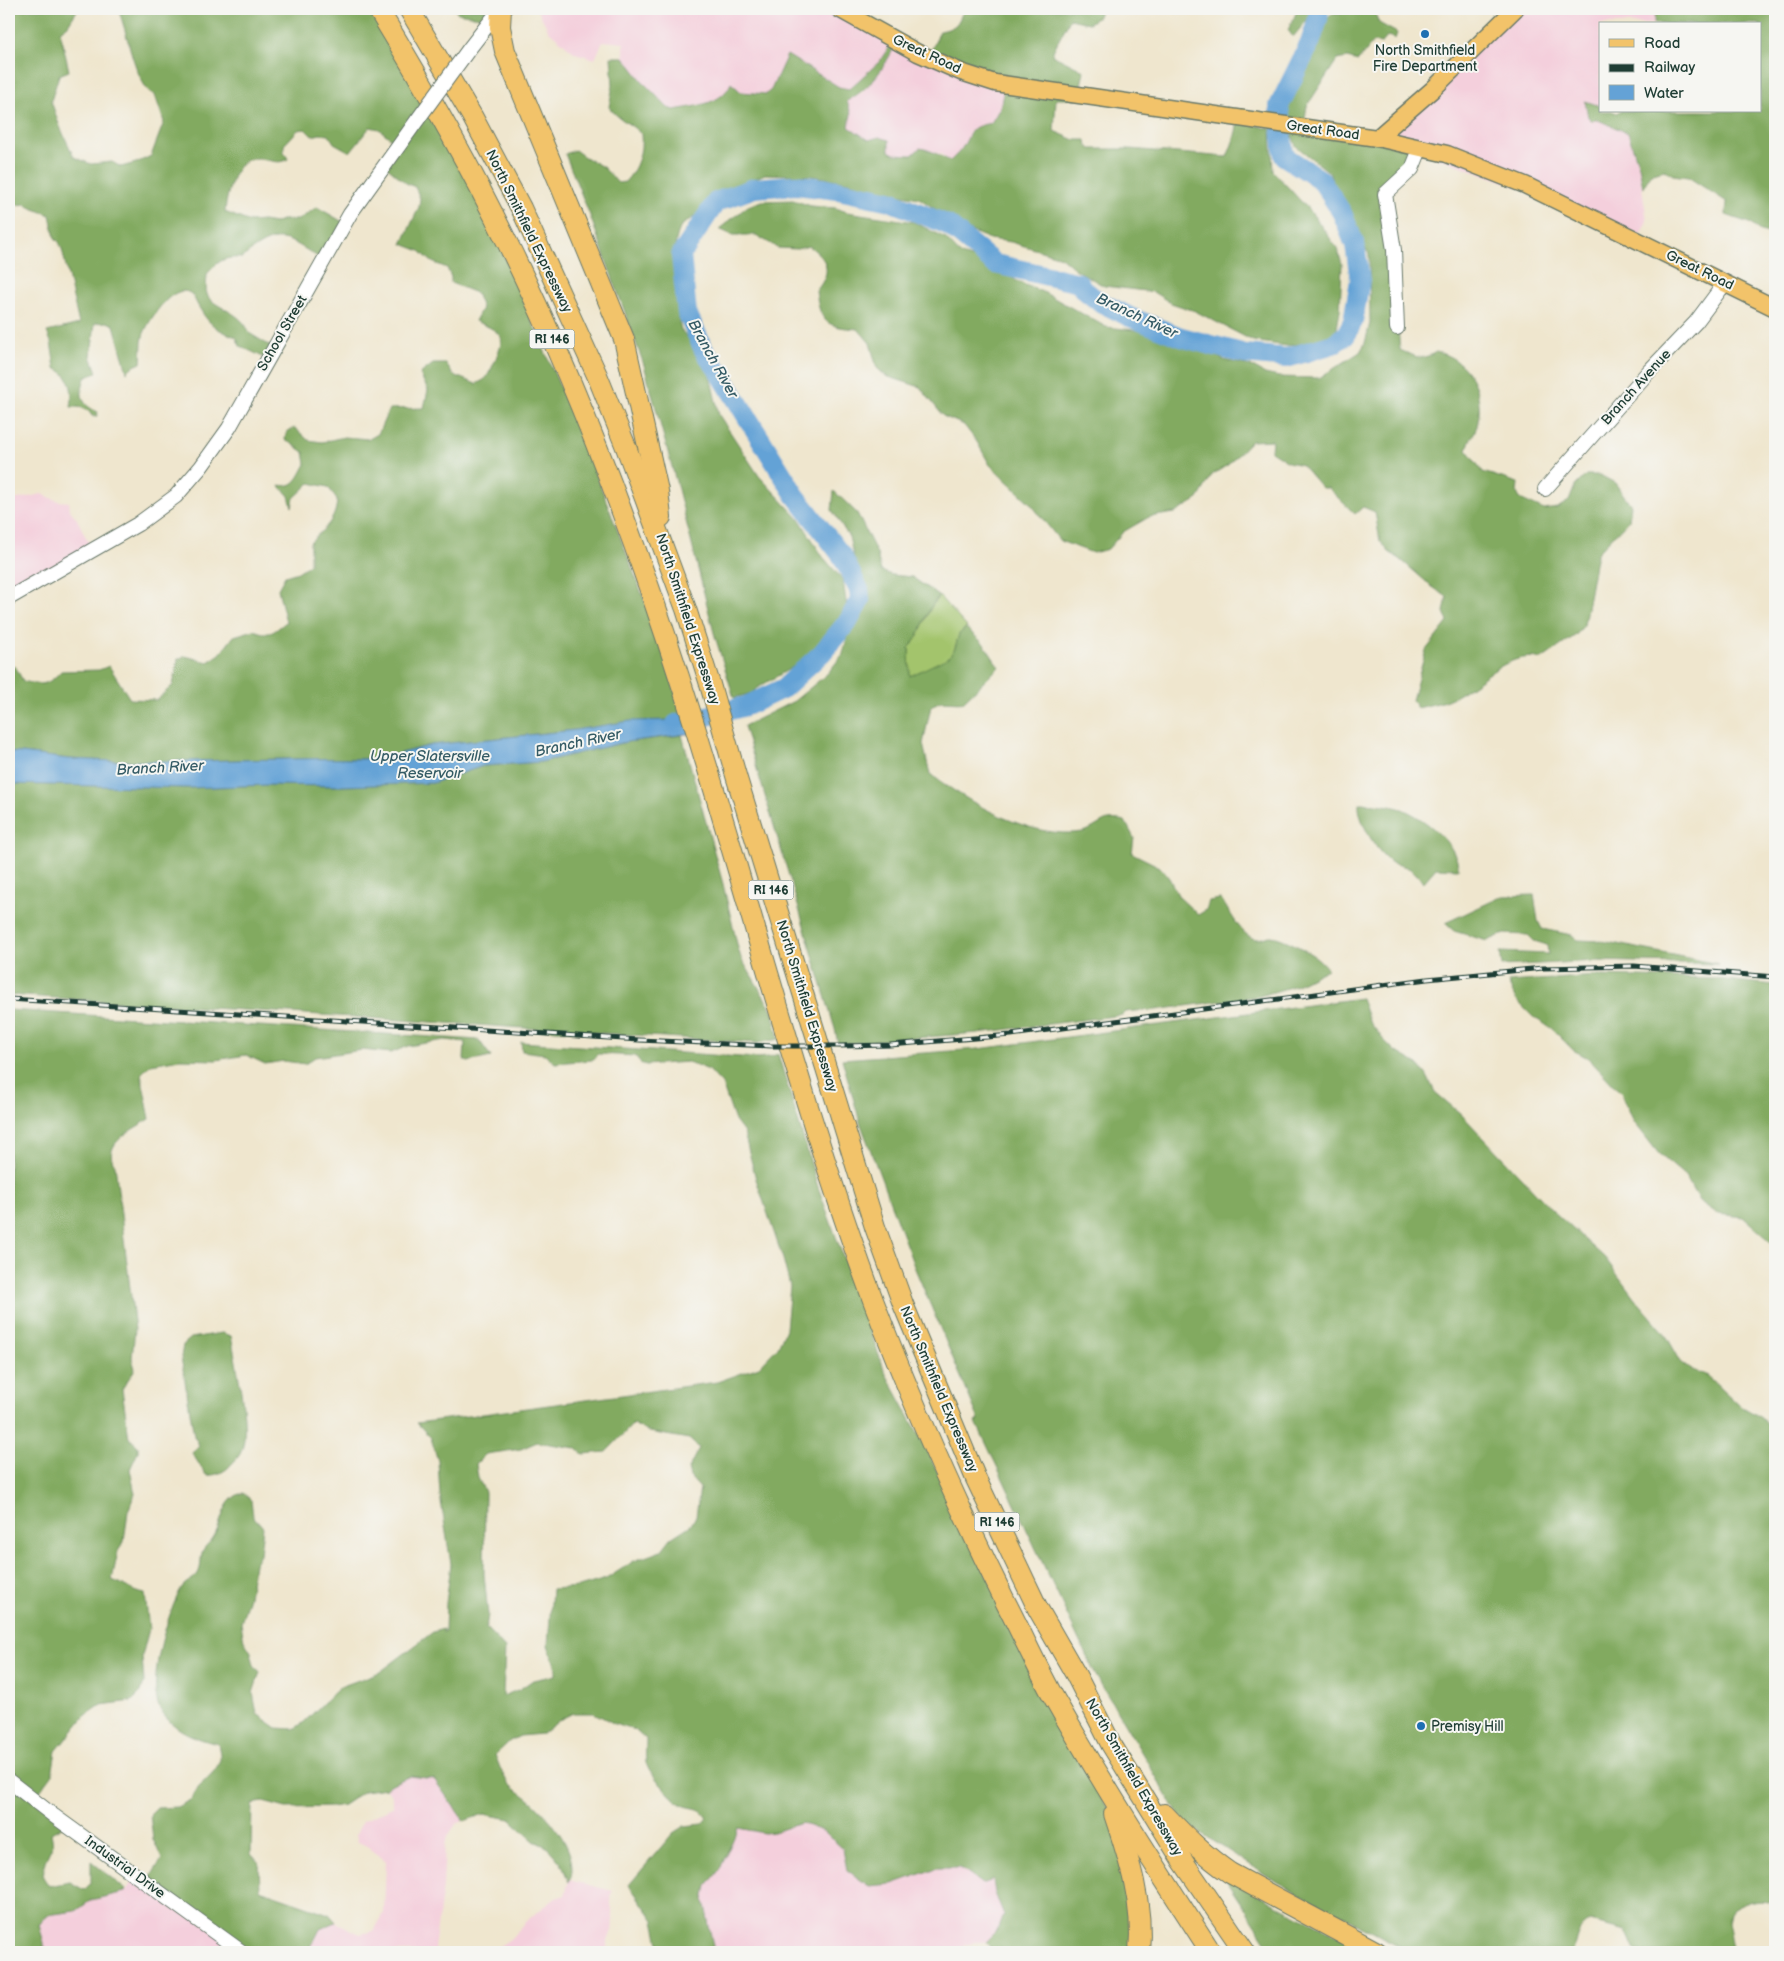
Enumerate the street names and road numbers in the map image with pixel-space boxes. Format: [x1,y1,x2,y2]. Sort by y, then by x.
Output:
street label: Great Road [890,31,964,77]
street label: Great Road [1285,116,1361,144]
street label: North Smithfield Expressway [482,147,576,316]
street label: Great Road [1663,246,1737,294]
street label: School Street [253,292,311,374]
road number: RI 146 [530,329,574,348]
street label: Branch Avenue [1598,346,1674,428]
street label: North Smithfield Expressway [652,531,724,707]
road number: RI 146 [748,880,794,900]
street label: North Smithfield Expressway [773,918,841,1095]
street label: North Smithfield Expressway [896,1303,982,1475]
road number: RI 146 [974,1512,1020,1531]
street label: North Smithfield Expressway [1082,1695,1186,1859]
street label: Industrial Drive [81,1832,169,1902]

